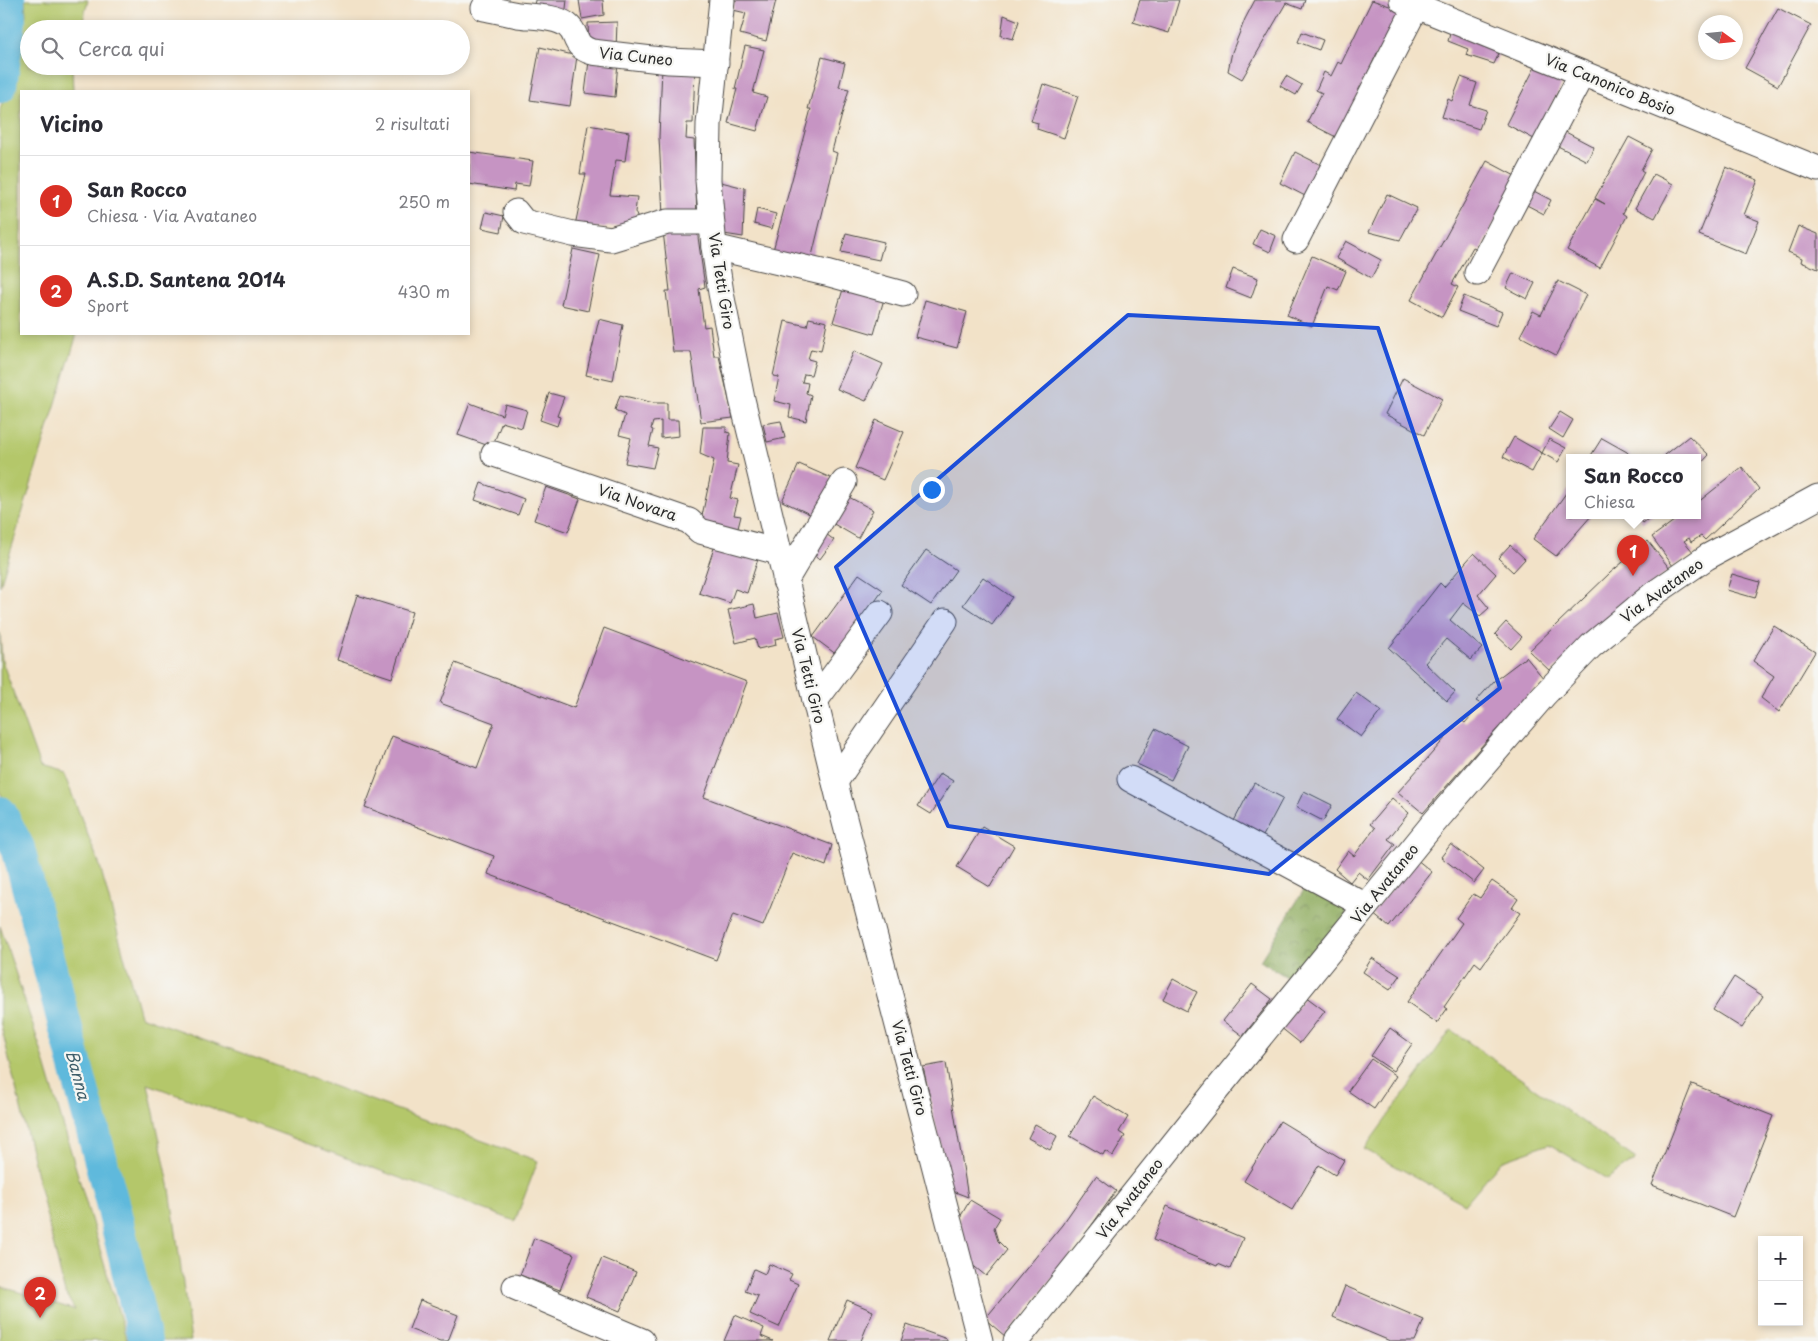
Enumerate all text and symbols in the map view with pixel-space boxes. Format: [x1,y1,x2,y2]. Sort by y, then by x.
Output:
north arrow [1698,15,1743,60]
search box [20,20,470,75]
icon: search [38,34,66,62]
text: Cerca qui [78,34,165,62]
street label: Via Cuneo [598,40,674,71]
street label: Via Canonico Bosio [1542,47,1679,120]
text: Vicino [40,107,103,139]
text: 2 risultati [375,111,450,135]
text: San Rocco [87,175,187,203]
text: 1 [52,189,60,213]
text: 250 m [399,189,450,213]
text: Chiesa · Via Avataneo [87,203,257,227]
street label: Via Tetti Giro [703,231,741,331]
text: A.S.D. Santena 2014 [87,265,286,293]
text: 2 [50,279,62,303]
text: 430 m [398,279,450,303]
text: Sport [87,293,129,317]
popup [1566,454,1701,519]
text: San Rocco [1584,461,1683,489]
street label: Via Novara [595,477,681,526]
your location [919,477,945,503]
text: Chiesa [1584,489,1635,513]
pin: 1 [1617,535,1649,576]
street label: Via Avataneo [1615,552,1707,628]
street label: Via Tetti Giro [786,625,832,726]
street label: Via Avataneo [1344,838,1423,928]
street label: Via Tetti Giro [887,1017,934,1118]
water label: Banna [61,1047,97,1103]
street label: Via Avataneo [1090,1153,1168,1244]
map controls [1758,1236,1803,1326]
button: + [1758,1236,1803,1281]
pin: 2 [24,1277,56,1318]
button: − [1758,1281,1803,1326]

